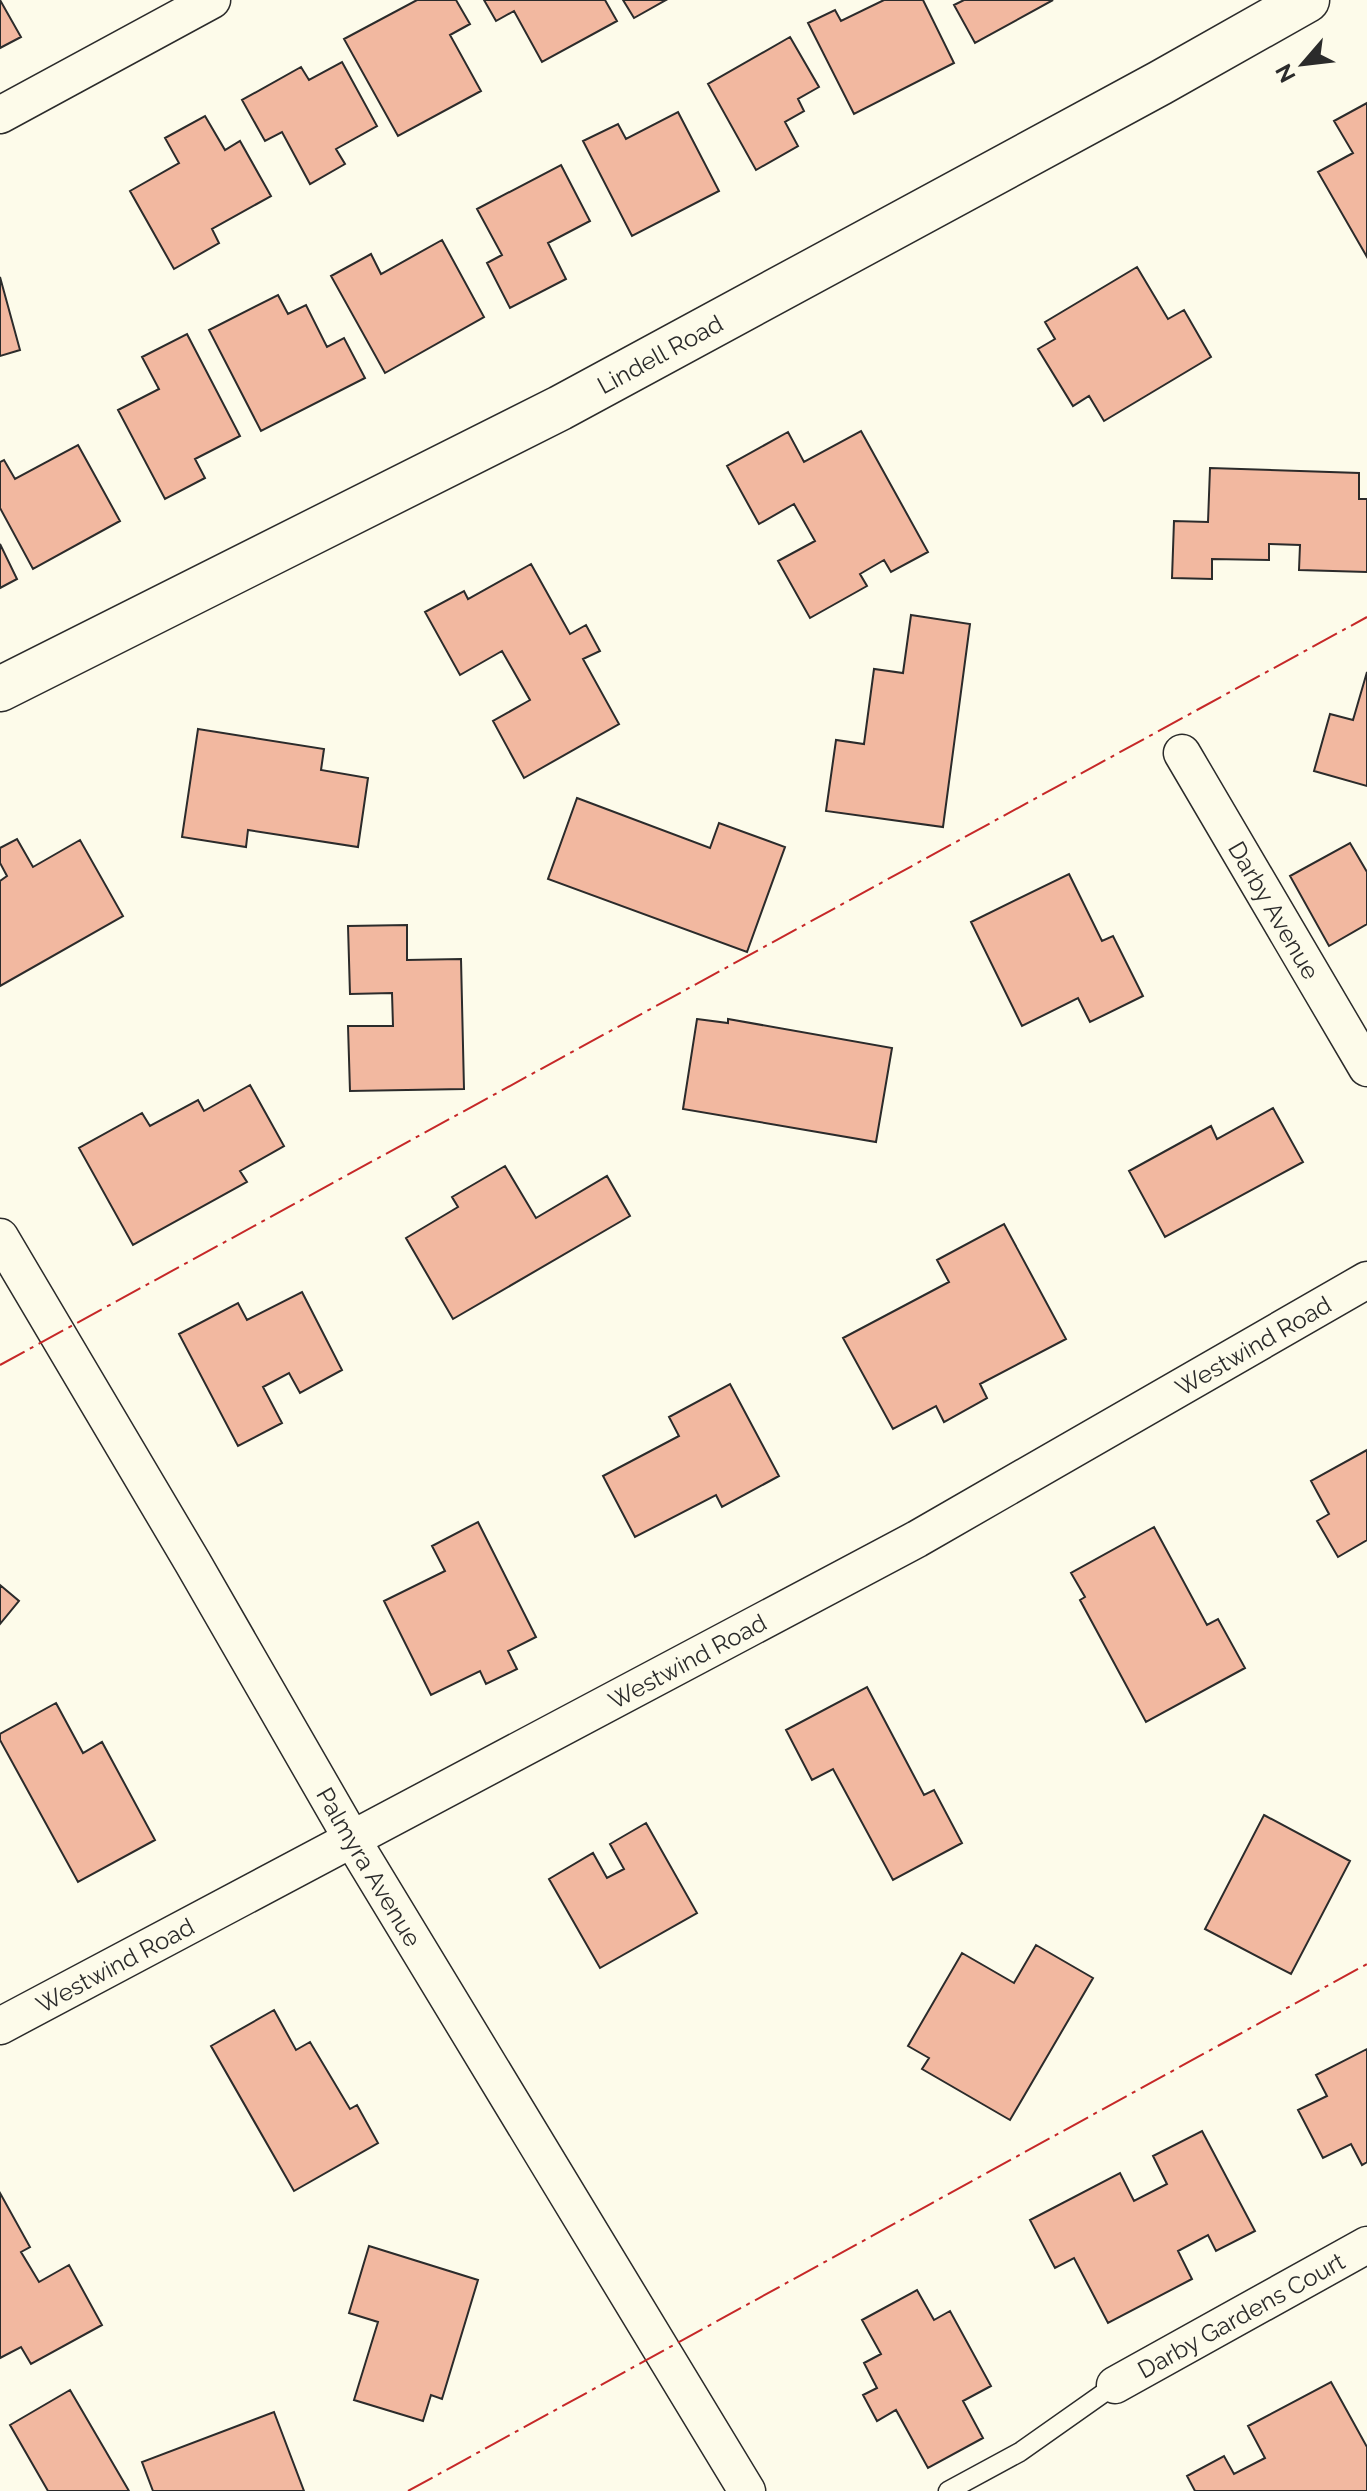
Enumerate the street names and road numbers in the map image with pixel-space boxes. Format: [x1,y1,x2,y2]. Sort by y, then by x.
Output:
street label: Lindell Road [592,308,727,400]
street label: Darby Avenue [1222,836,1326,984]
street label: Westwind Road [1170,1289,1336,1402]
street label: Westwind Road [603,1607,771,1715]
street label: Palmyra Avenue [311,1782,428,1952]
street label: Westwind Road [31,1911,199,2019]
street label: Darby Gardens Court [1132,2246,1349,2384]

